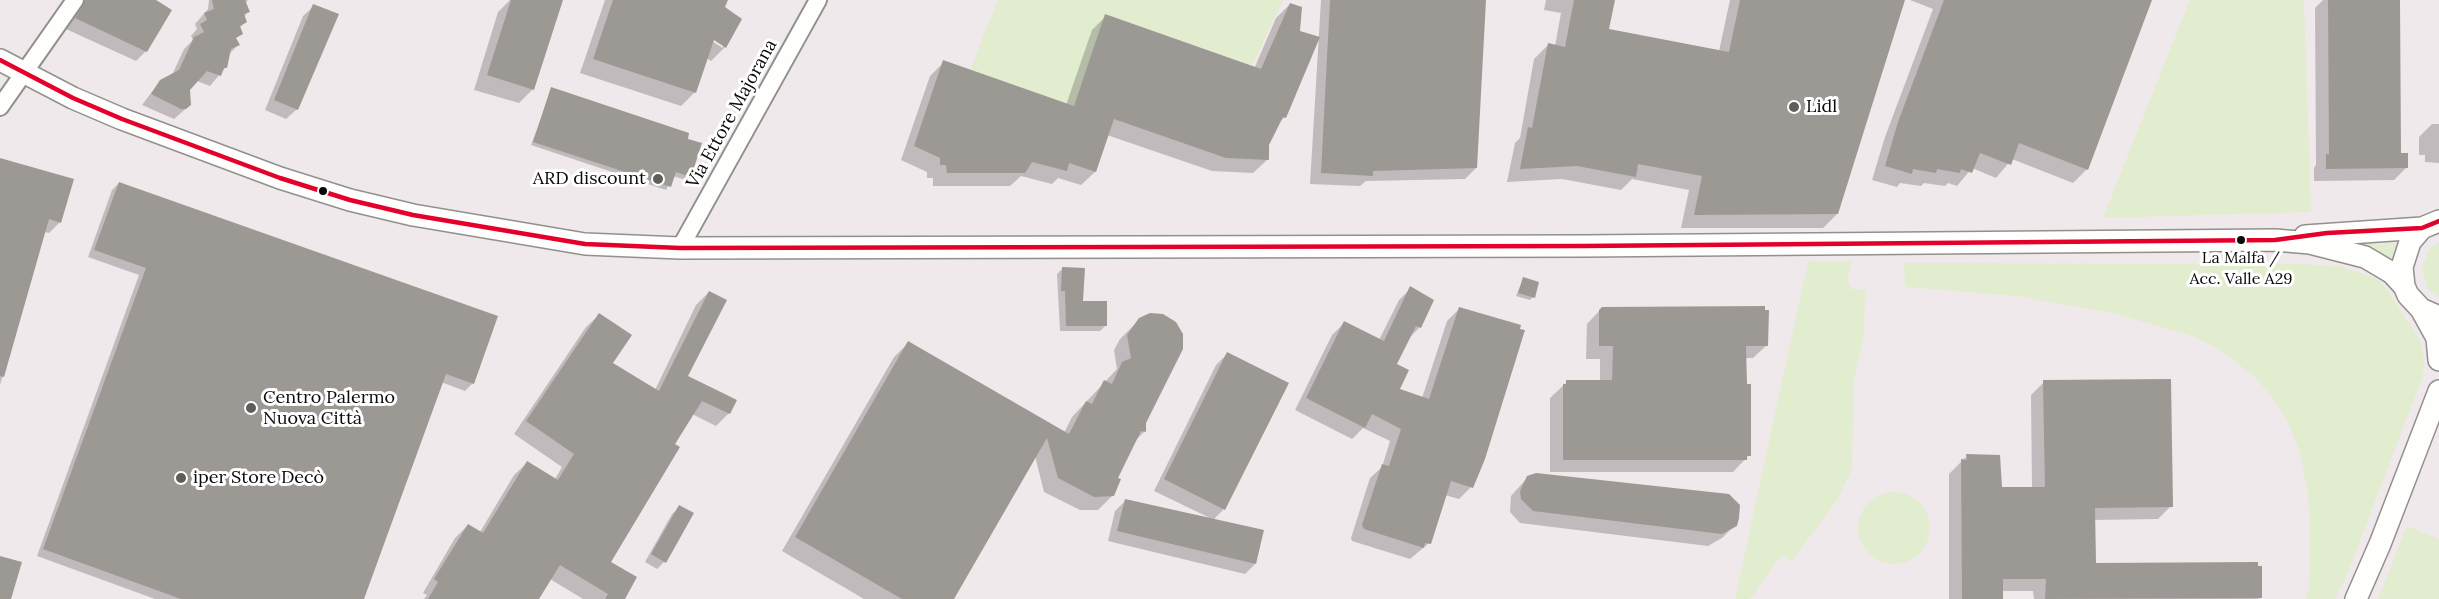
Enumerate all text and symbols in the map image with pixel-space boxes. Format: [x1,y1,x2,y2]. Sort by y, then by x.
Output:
street label: Via Ettore Majorana [682,36,782,192]
place label: Lidl [1806,96,1837,118]
marker: Lidl [1787,100,1801,114]
place label: ARD discount [533,168,646,190]
marker: ARD discount [651,172,665,186]
unlabelled marker [317,185,329,197]
marker: La Malfa / Acc. Valle A29 [2235,234,2247,246]
place label: La Malfa / Acc. Valle A29 [2190,248,2292,286]
place label: Centro Palermo Nuova Città [263,387,395,430]
marker: Centro Palermo Nuova Città [244,401,258,415]
place label: iper Store Decò [193,467,324,489]
marker: iper Store Decò [174,471,188,485]

